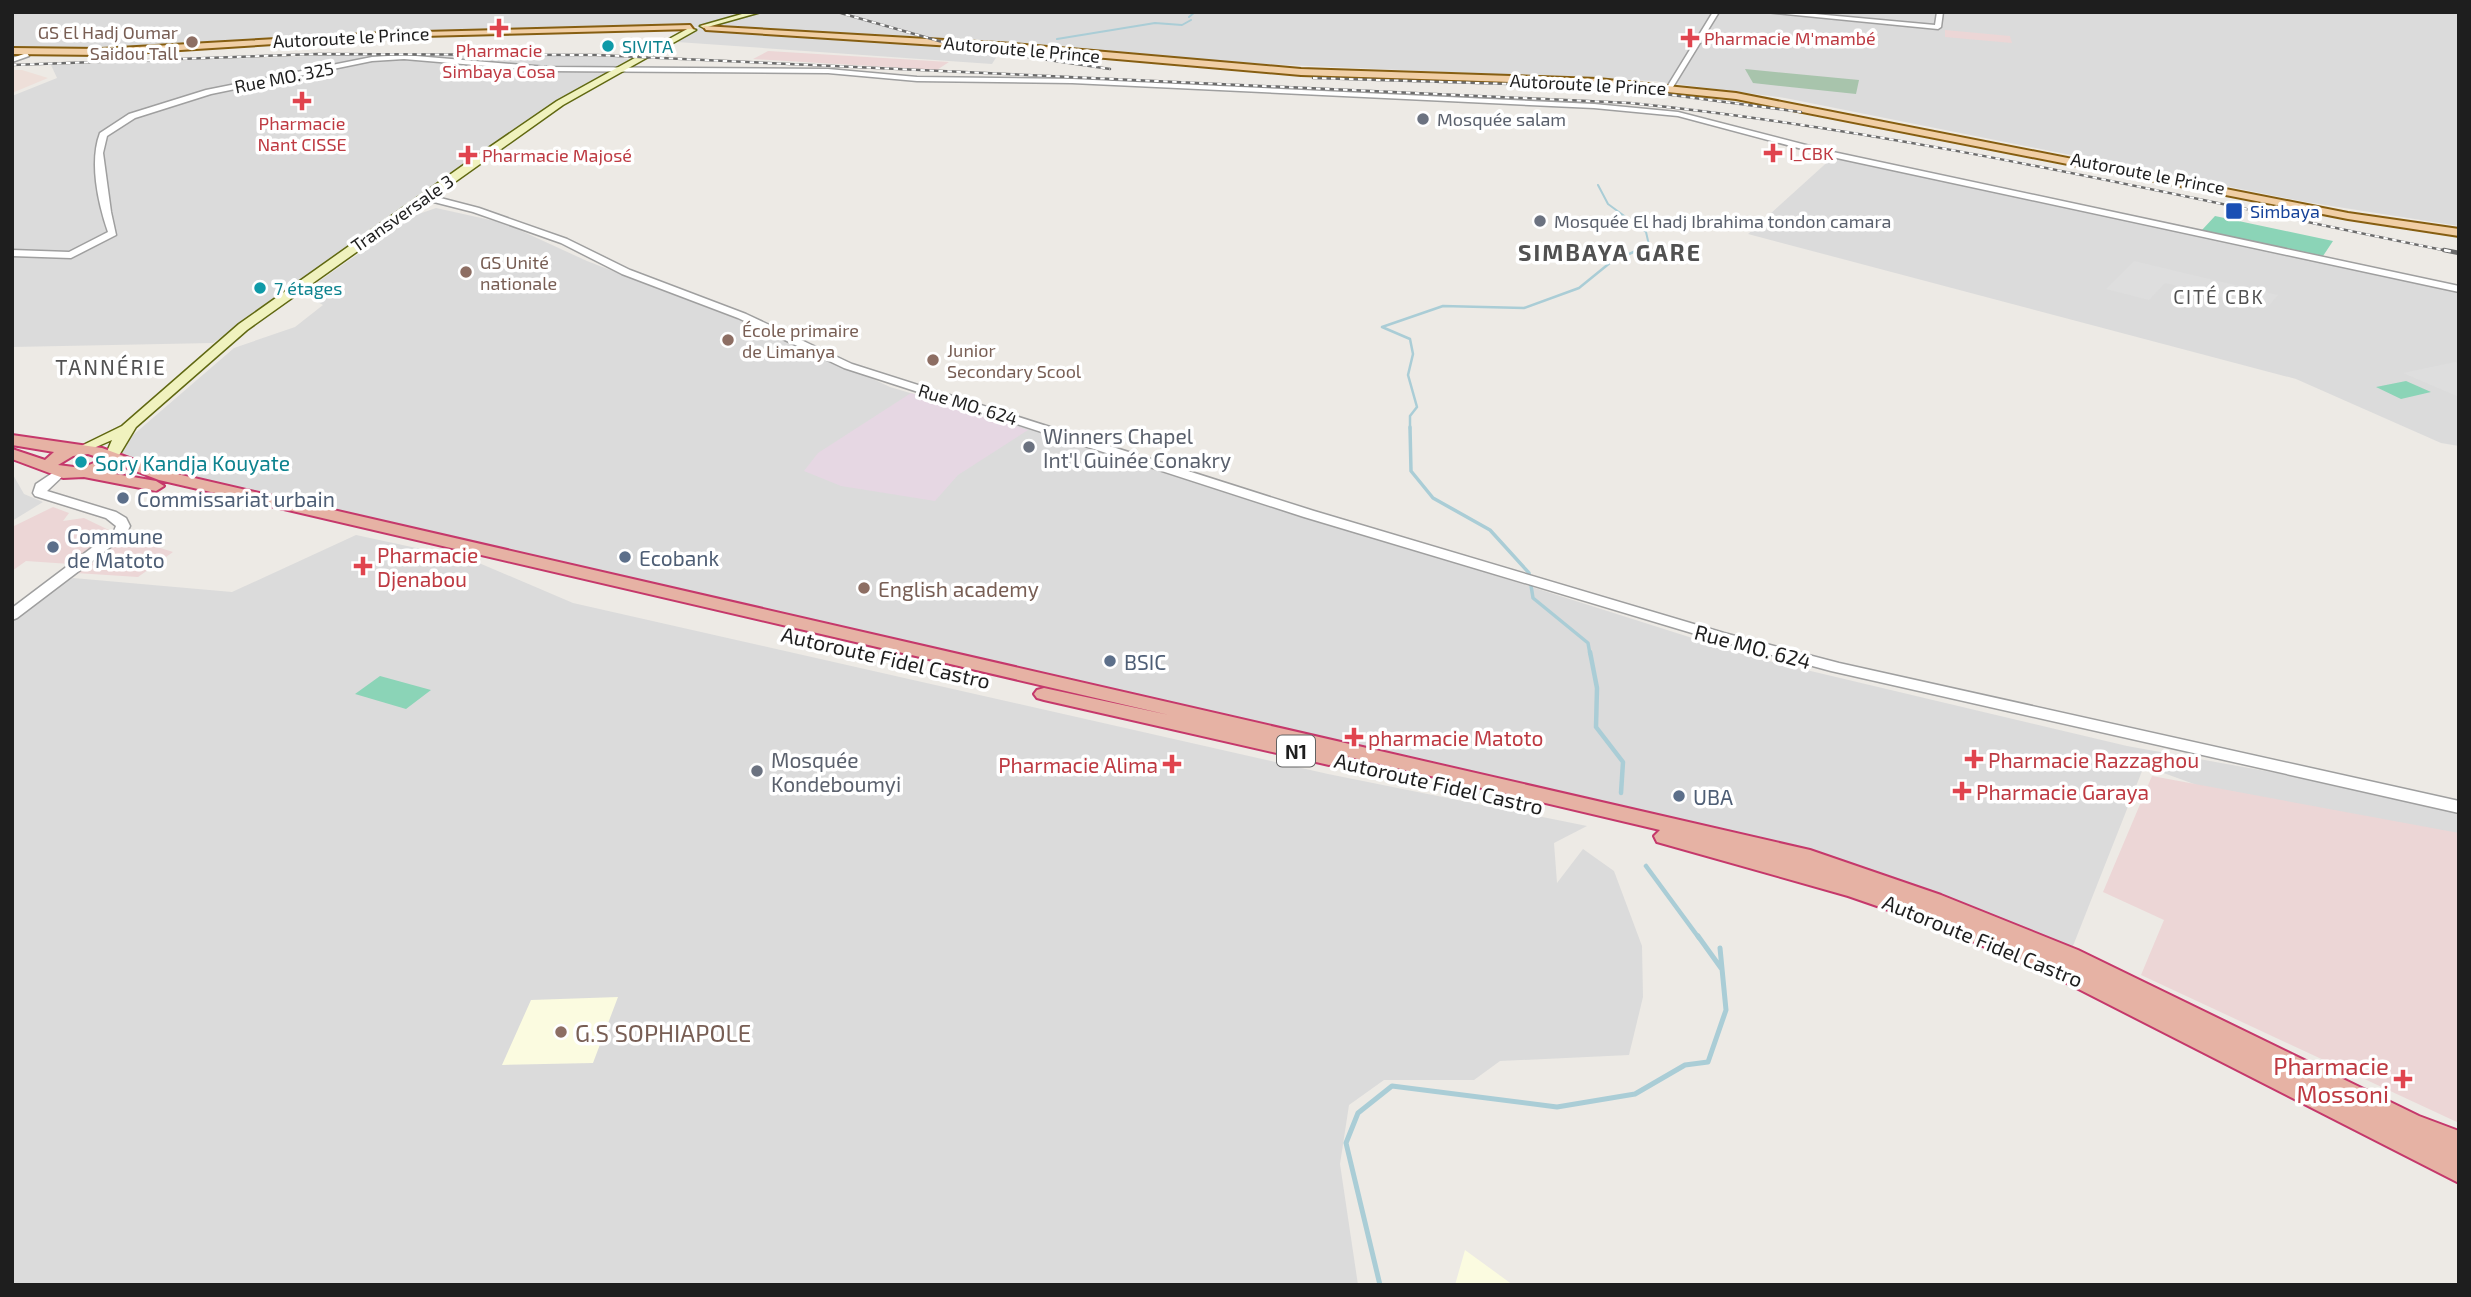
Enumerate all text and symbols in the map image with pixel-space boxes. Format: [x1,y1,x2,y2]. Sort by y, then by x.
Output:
marker: Pharmacie Simbaya Cosa [491,20,507,36]
place label: GS El Hadj Oumar Saidou Tall [38,21,179,64]
street label: Autoroute le Prince [272,22,430,52]
place label: Pharmacie M'mambé [1704,27,1876,49]
marker: Pharmacie M'mambé [1682,30,1698,46]
street label: Autoroute le Prince [943,31,1101,67]
marker: GS El Hadj Oumar Saidou Tall [184,34,200,50]
place label: SIVITA [622,35,674,57]
marker: SIVITA [600,38,616,54]
place label: Pharmacie Simbaya Cosa [442,39,556,82]
street label: Rue MO. 325 [232,57,336,97]
street label: Autoroute le Prince [1509,69,1667,99]
marker: Pharmacie Nant CISSE [294,93,310,109]
place label: Mosquée salam [1437,108,1566,130]
marker: Mosquée salam [1415,111,1431,127]
place label: Pharmacie Nant CISSE [257,112,347,155]
place label: I_CBK [1789,142,1834,164]
marker: I_CBK [1763,143,1783,163]
place label: Pharmacie Majosé [482,144,632,166]
marker: Pharmacie Majosé [460,147,476,163]
street label: Autoroute le Prince [2069,147,2227,199]
street label: Transversale 3 [347,170,457,256]
place label: Simbaya [2250,200,2320,222]
marker: Simbaya [2224,201,2244,221]
place label: Mosquée El hadj Ibrahima tondon camara [1554,210,1892,232]
marker: Mosquée El hadj Ibrahima tondon camara [1532,213,1548,229]
district label: SIMBAYA GARE [1518,238,1702,266]
place label: GS Unité nationale [480,251,557,294]
marker: GS Unité nationale [458,264,474,280]
place label: 7 étages [274,277,342,299]
marker: 7 étages [252,280,268,296]
district label: CITÉ CBK [2173,285,2265,308]
place label: École primaire de Limanya [742,319,859,362]
marker: École primaire de Limanya [720,332,736,348]
place label: Junior Secondary Scool [947,339,1082,382]
marker: Junior Secondary Scool [925,352,941,368]
district label: TANNÉRIE [55,354,167,379]
street label: Rue MO. 624 [916,379,1020,429]
place label: Winners Chapel Int'l Guinée Conakry [1043,423,1231,472]
marker: Winners Chapel Int'l Guinée Conakry [1021,439,1037,455]
place label: Sory Kandja Kouyate [95,450,290,476]
marker: Sory Kandja Kouyate [73,454,89,470]
place label: Commissariat urbain [137,486,335,511]
marker: Commissariat urbain [115,490,131,506]
place label: Commune de Matoto [67,523,165,572]
marker: Commune de Matoto [45,539,61,555]
place label: Pharmacie Djenabou [377,542,478,592]
place label: Ecobank [639,545,719,570]
marker: Ecobank [617,549,633,565]
marker: Pharmacie Djenabou [355,558,371,574]
place label: English academy [878,576,1039,601]
marker: English academy [856,580,872,596]
street label: Rue MO. 624 [1692,618,1814,674]
street label: Autoroute Fidel Castro [779,621,993,693]
place label: BSIC [1124,649,1166,674]
marker: BSIC [1102,653,1118,669]
place label: pharmacie Matoto [1368,725,1543,750]
marker: pharmacie Matoto [1346,729,1362,745]
road number: N1 [1277,736,1315,766]
place label: Mosquée Kondeboumyi [771,747,901,796]
street label: Autoroute Fidel Castro [1332,747,1546,819]
place label: Pharmacie Razzaghou [1988,747,2199,772]
marker: Pharmacie Razzaghou [1966,751,1982,767]
place label: Pharmacie Alima [998,752,1158,777]
marker: Pharmacie Alima [1164,756,1180,772]
marker: Mosquée Kondeboumyi [749,763,765,779]
place label: Pharmacie Garaya [1976,779,2149,804]
marker: Pharmacie Garaya [1954,783,1970,799]
place label: UBA [1693,784,1733,809]
marker: UBA [1671,788,1687,804]
street label: Autoroute Fidel Castro [1879,888,2087,992]
place label: G.S SOPHIAPOLE [575,1018,751,1047]
marker: G.S SOPHIAPOLE [553,1024,569,1040]
place label: Pharmacie Mossoni [2273,1051,2389,1108]
marker: Pharmacie Mossoni [2395,1071,2411,1087]

